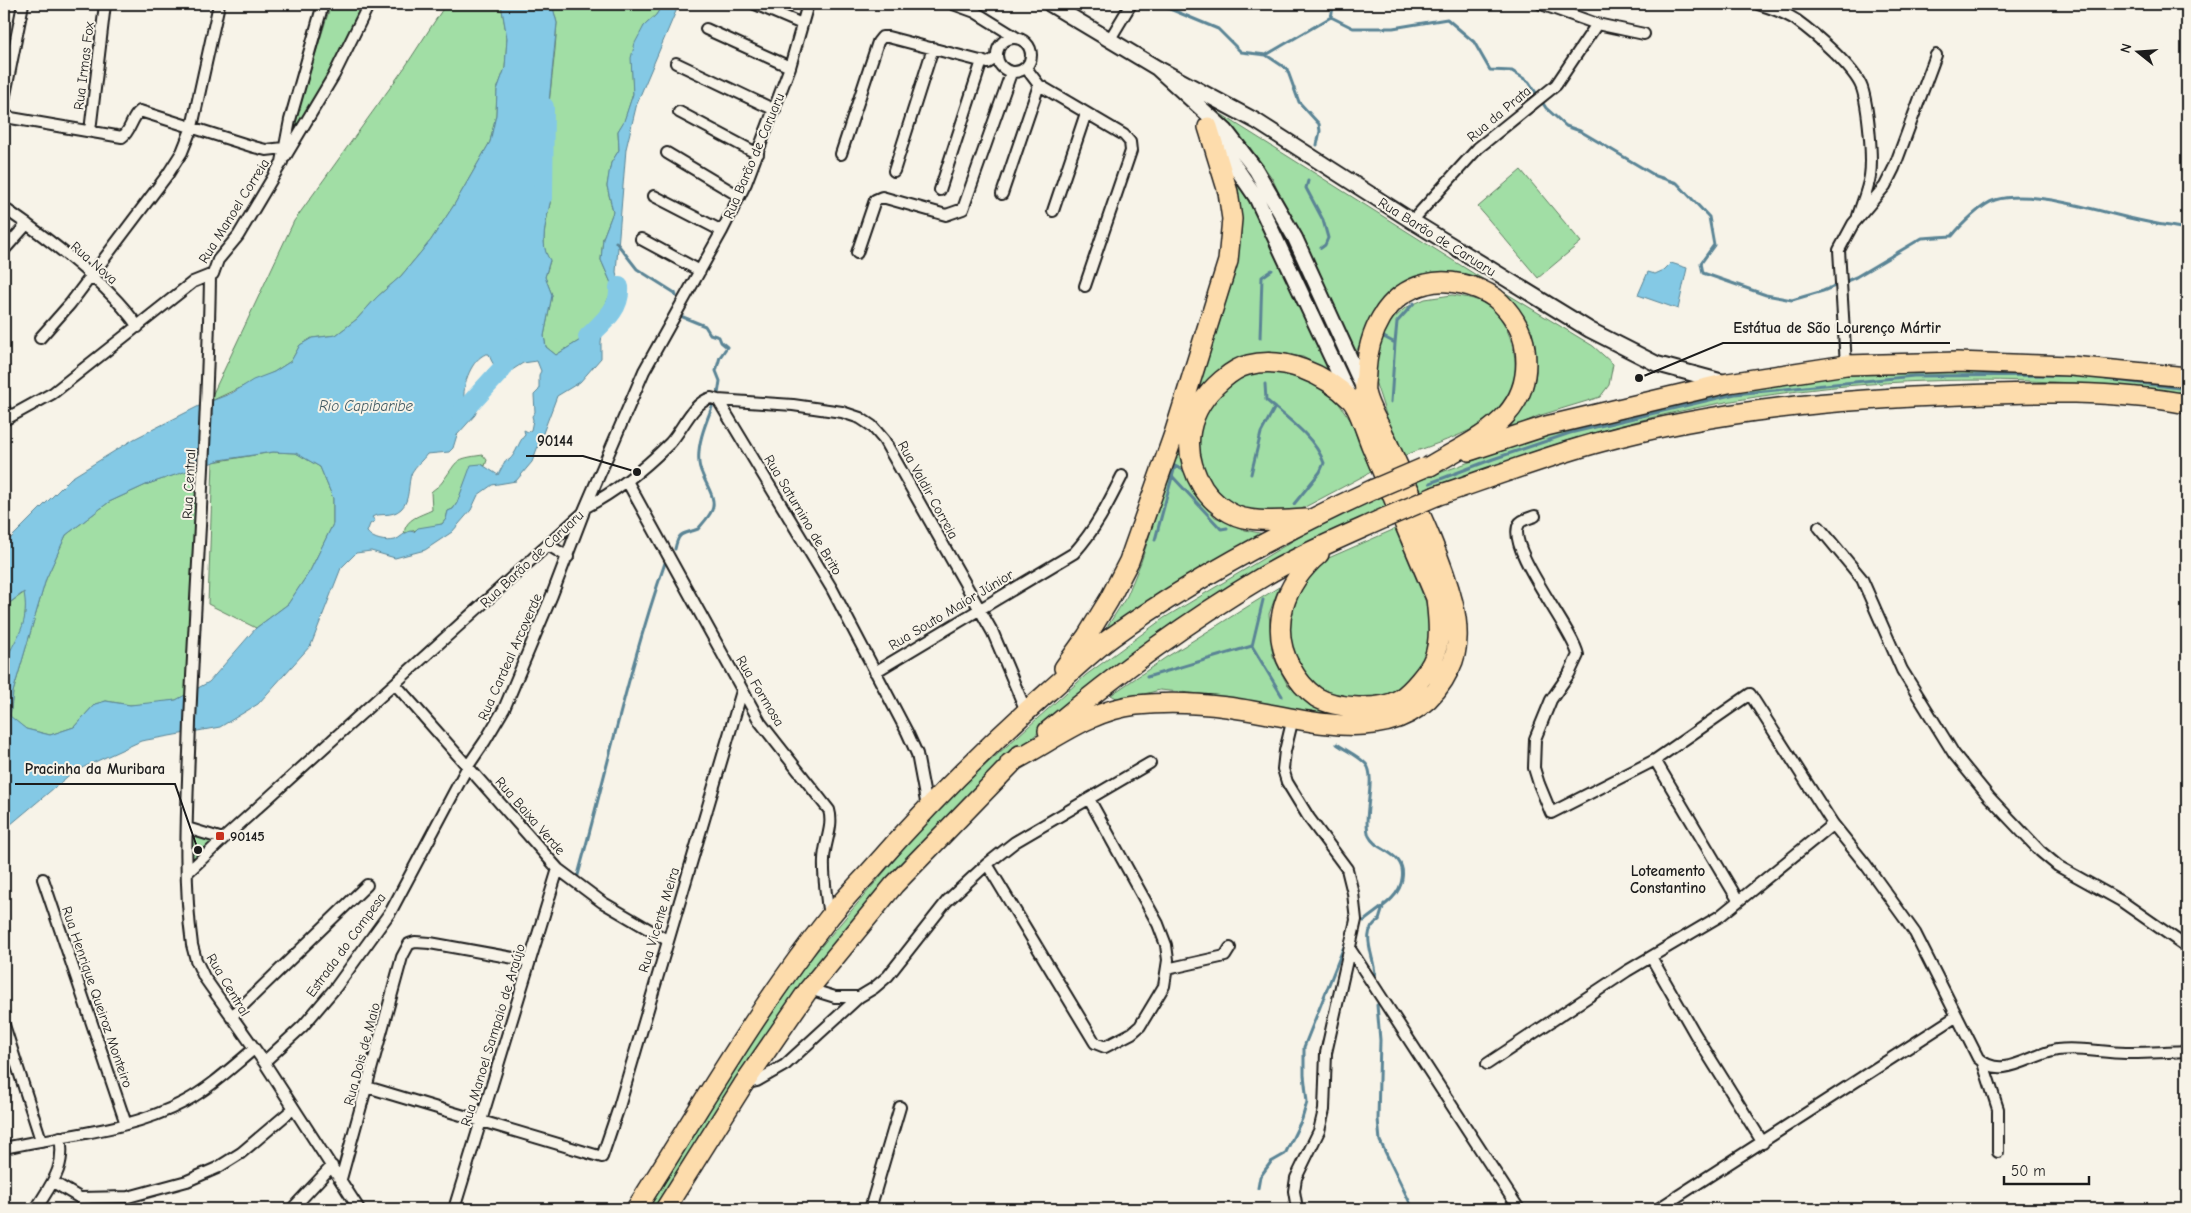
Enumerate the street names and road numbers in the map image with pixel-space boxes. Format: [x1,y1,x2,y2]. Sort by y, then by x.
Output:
street label: Rua Irmas Fox [70,21,98,111]
street label: Rua da Prata [1464,82,1534,146]
street label: Rua Barão de Caruaru [720,90,788,222]
street label: Rua Manoel Correia [195,155,273,267]
street label: Rua Barão de Caruaru [1375,194,1499,280]
street label: Rua Nova [67,238,121,288]
street label: Rua Valdir Correia [894,438,962,542]
street label: Rua Central [179,448,199,520]
street label: Rua Saturnino de Brito [760,452,846,578]
street label: Rua Barão de Caruaru [477,507,587,611]
street label: Rua Souto Maior Júnior [886,566,1017,654]
street label: Rua Cardeal Arcoverde [474,591,546,723]
street label: Rua Formosa [732,653,788,729]
street label: Rua Baixa Verde [491,773,569,859]
street label: Rua Vicente Meira [635,865,683,975]
street label: Estrada do Compesa [302,890,390,1000]
street label: Rua Henrique Queiroz Monteiro [58,904,136,1090]
street label: Rua Manoel Sampaio de Araújo [457,942,529,1128]
street label: Rua Central [203,950,253,1020]
street label: Rua Dois de Maio [340,1001,384,1107]

